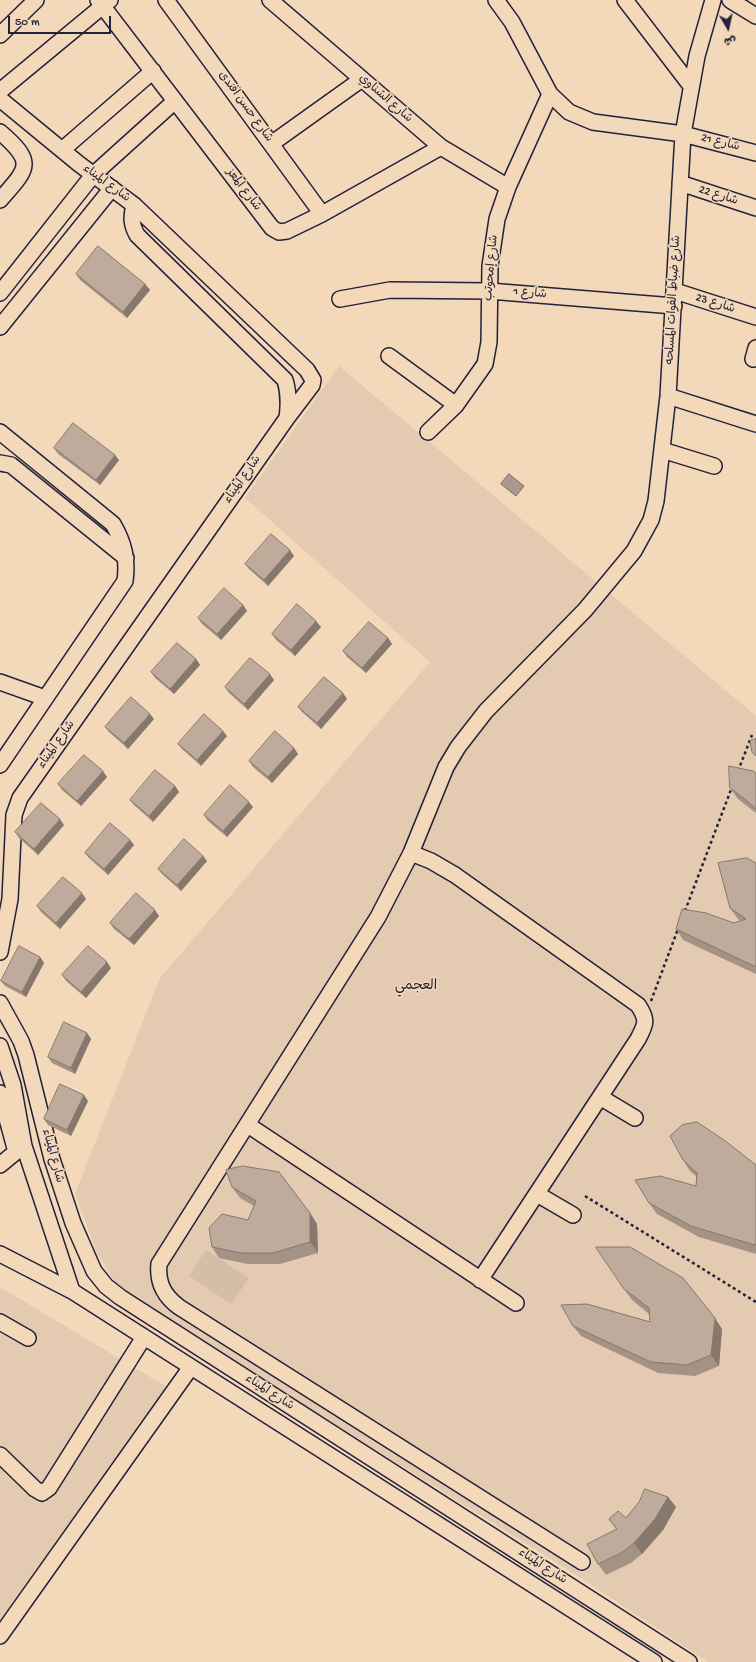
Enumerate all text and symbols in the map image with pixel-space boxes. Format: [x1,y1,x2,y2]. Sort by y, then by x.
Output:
scale bar [10,8,113,34]
north arrow [708,8,748,48]
text: 50 m [15,16,40,30]
text: ش [723,33,737,47]
street label: شارع حسن افندى [214,69,276,145]
street label: شارع الشناوي [355,72,415,126]
street label: شارع 21 [699,131,741,155]
street label: شارع الميناء [79,162,133,206]
street label: شارع المعز [222,166,264,214]
street label: شارع 22 [696,183,740,209]
street label: شارع إمحوتب [482,234,502,302]
street label: شارع ضباط القوات المسلحه [663,235,685,365]
street label: شارع 1 [513,285,547,303]
street label: شارع 23 [693,291,737,317]
street label: شارع الميناء [221,453,265,507]
street label: شارع الميناء [35,718,79,772]
district label: العجمي [395,979,437,995]
street label: شارع الميناء [38,1127,66,1185]
street label: شارع الميناء [242,1372,296,1414]
street label: شارع الميناء [515,1546,569,1588]

